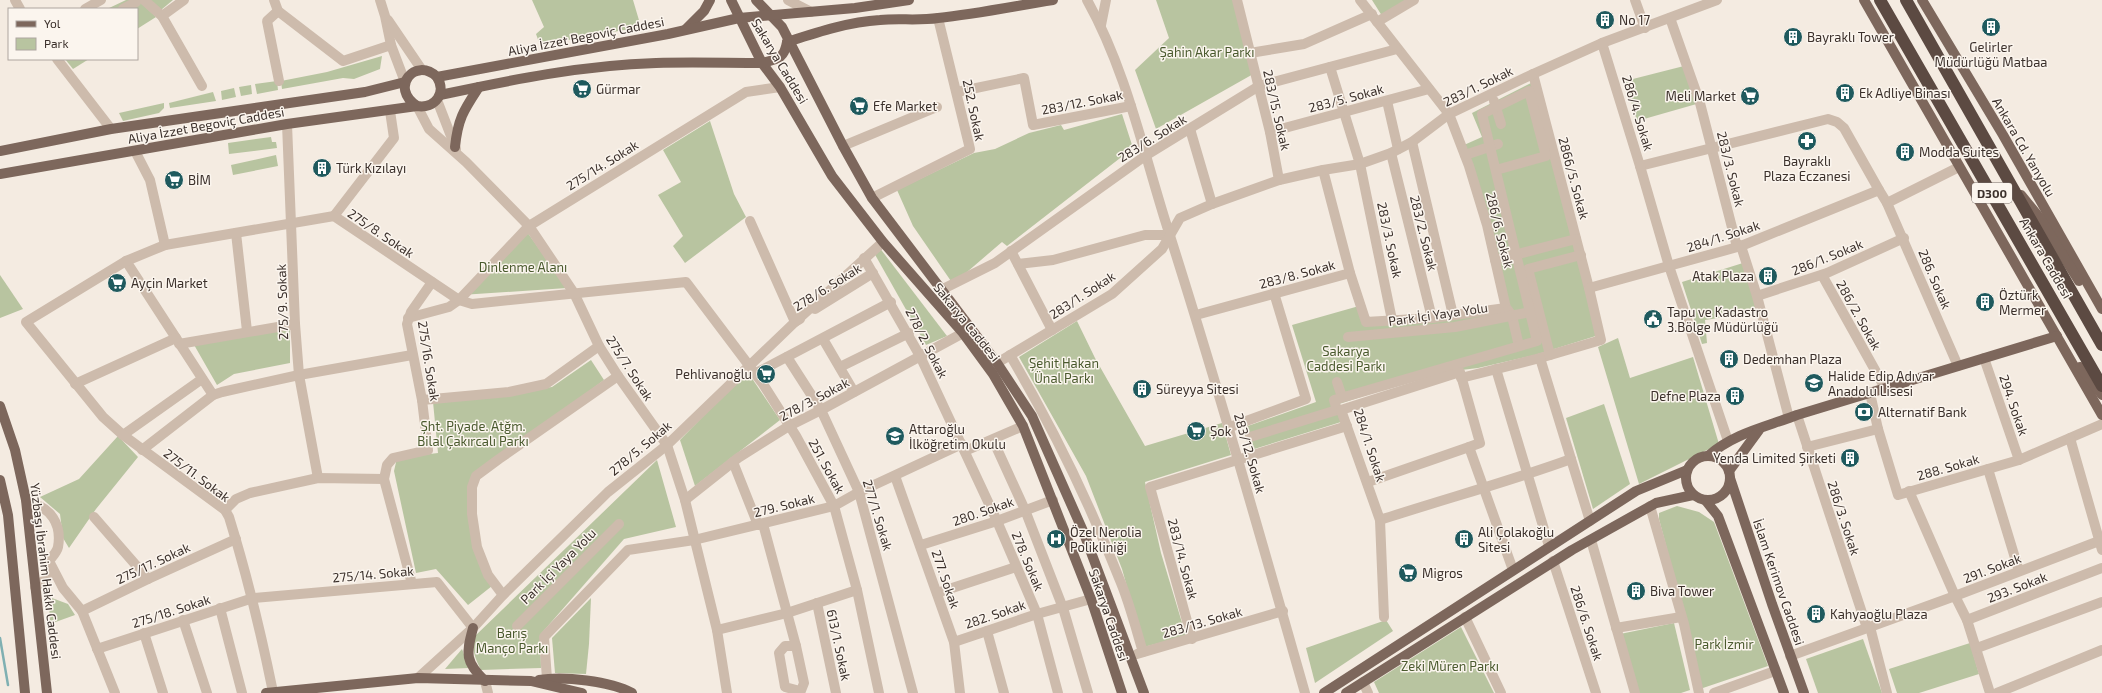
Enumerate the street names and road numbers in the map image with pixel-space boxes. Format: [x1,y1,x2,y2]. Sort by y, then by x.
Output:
street label: Aliya İzzet Begoviç Caddesi [507,13,666,60]
street label: Sakarya Caddesi [748,16,812,106]
street label: 283/1. Sokak [1441,62,1516,110]
street label: 283/15. Sokak [1260,68,1294,152]
street label: 286/4. Sokak [1619,73,1657,153]
street label: 252. Sokak [960,78,988,143]
street label: 283/5. Sokak [1307,80,1386,116]
street label: 283/12. Sokak [1040,86,1124,118]
street label: Ankara Cd. Yanyolu [1989,95,2059,199]
street label: Aliya İzzet Begoviç Caddesi [126,103,286,148]
street label: 283/6. Sokak [1115,110,1189,165]
street label: 283/3. Sokak [1714,130,1748,209]
street label: 2866/5. Sokak [1555,135,1593,221]
street label: 275/14. Sokak [563,136,641,193]
road number: D300 [1972,183,2012,203]
street label: 286/6. Sokak [1483,190,1517,270]
street label: 283/2. Sokak [1407,194,1441,273]
street label: 283/3. Sokak [1374,201,1406,280]
street label: 275/8. Sokak [345,205,417,261]
street label: Ankara Caddesi [2016,215,2076,301]
street label: 284/1. Sokak [1684,217,1762,255]
street label: 286/1. Sokak [1789,235,1865,279]
street label: 286. Sokak [1915,247,1955,312]
street label: 283/8. Sokak [1257,256,1337,292]
street label: 278/6. Sokak [790,260,864,314]
street label: 275/9. Sokak [273,263,291,340]
street label: 283/1. Sokak [1046,268,1118,322]
street label: 286/2. Sokak [1833,277,1885,353]
street label: Sakarya Caddesi [930,279,1004,365]
street label: Park İçi Yaya Yolu [1387,299,1489,330]
street label: 278/2. Sokak [902,305,952,381]
street label: 275/16. Sokak [415,320,443,403]
street label: 275/7. Sokak [603,332,657,404]
street label: 294. Sokak [1996,372,2032,438]
street label: 278/3. Sokak [776,374,852,424]
street label: 284/1. Sokak [1351,406,1389,484]
street label: 283/12. Sokak [1231,411,1269,495]
street label: 278/5. Sokak [606,417,675,479]
street label: 251. Sokak [805,436,849,497]
street label: 275/11. Sokak [161,445,234,505]
street label: 288. Sokak [1915,450,1981,484]
street label: 277/1. Sokak [860,478,896,553]
street label: 286/3. Sokak [1824,479,1864,558]
street label: Yüzbaşı İbrahim Hakkı Caddesi [26,482,65,660]
street label: 279. Sokak [752,490,817,520]
street label: 280. Sokak [950,493,1016,529]
street label: 283/14. Sokak [1164,517,1202,602]
street label: İslam Kerimov Caddesi [1750,517,1808,647]
street label: Park İçi Yaya Yolu [517,525,600,608]
street label: 278. Sokak [1008,529,1048,593]
street label: 275/17. Sokak [113,539,193,587]
street label: 277. Sokak [929,548,964,611]
street label: 291. Sokak [1961,549,2024,586]
street label: 275/14. Sokak [332,562,415,586]
street label: Sakarya Caddesi [1086,567,1132,663]
street label: 293. Sokak [1985,568,2050,606]
street label: 286/6. Sokak [1567,584,1607,663]
street label: 275/18. Sokak [130,591,213,631]
street label: 282. Sokak [962,596,1028,632]
street label: 283/13. Sokak [1160,603,1244,641]
street label: 613/1. Sokak [824,608,854,683]

